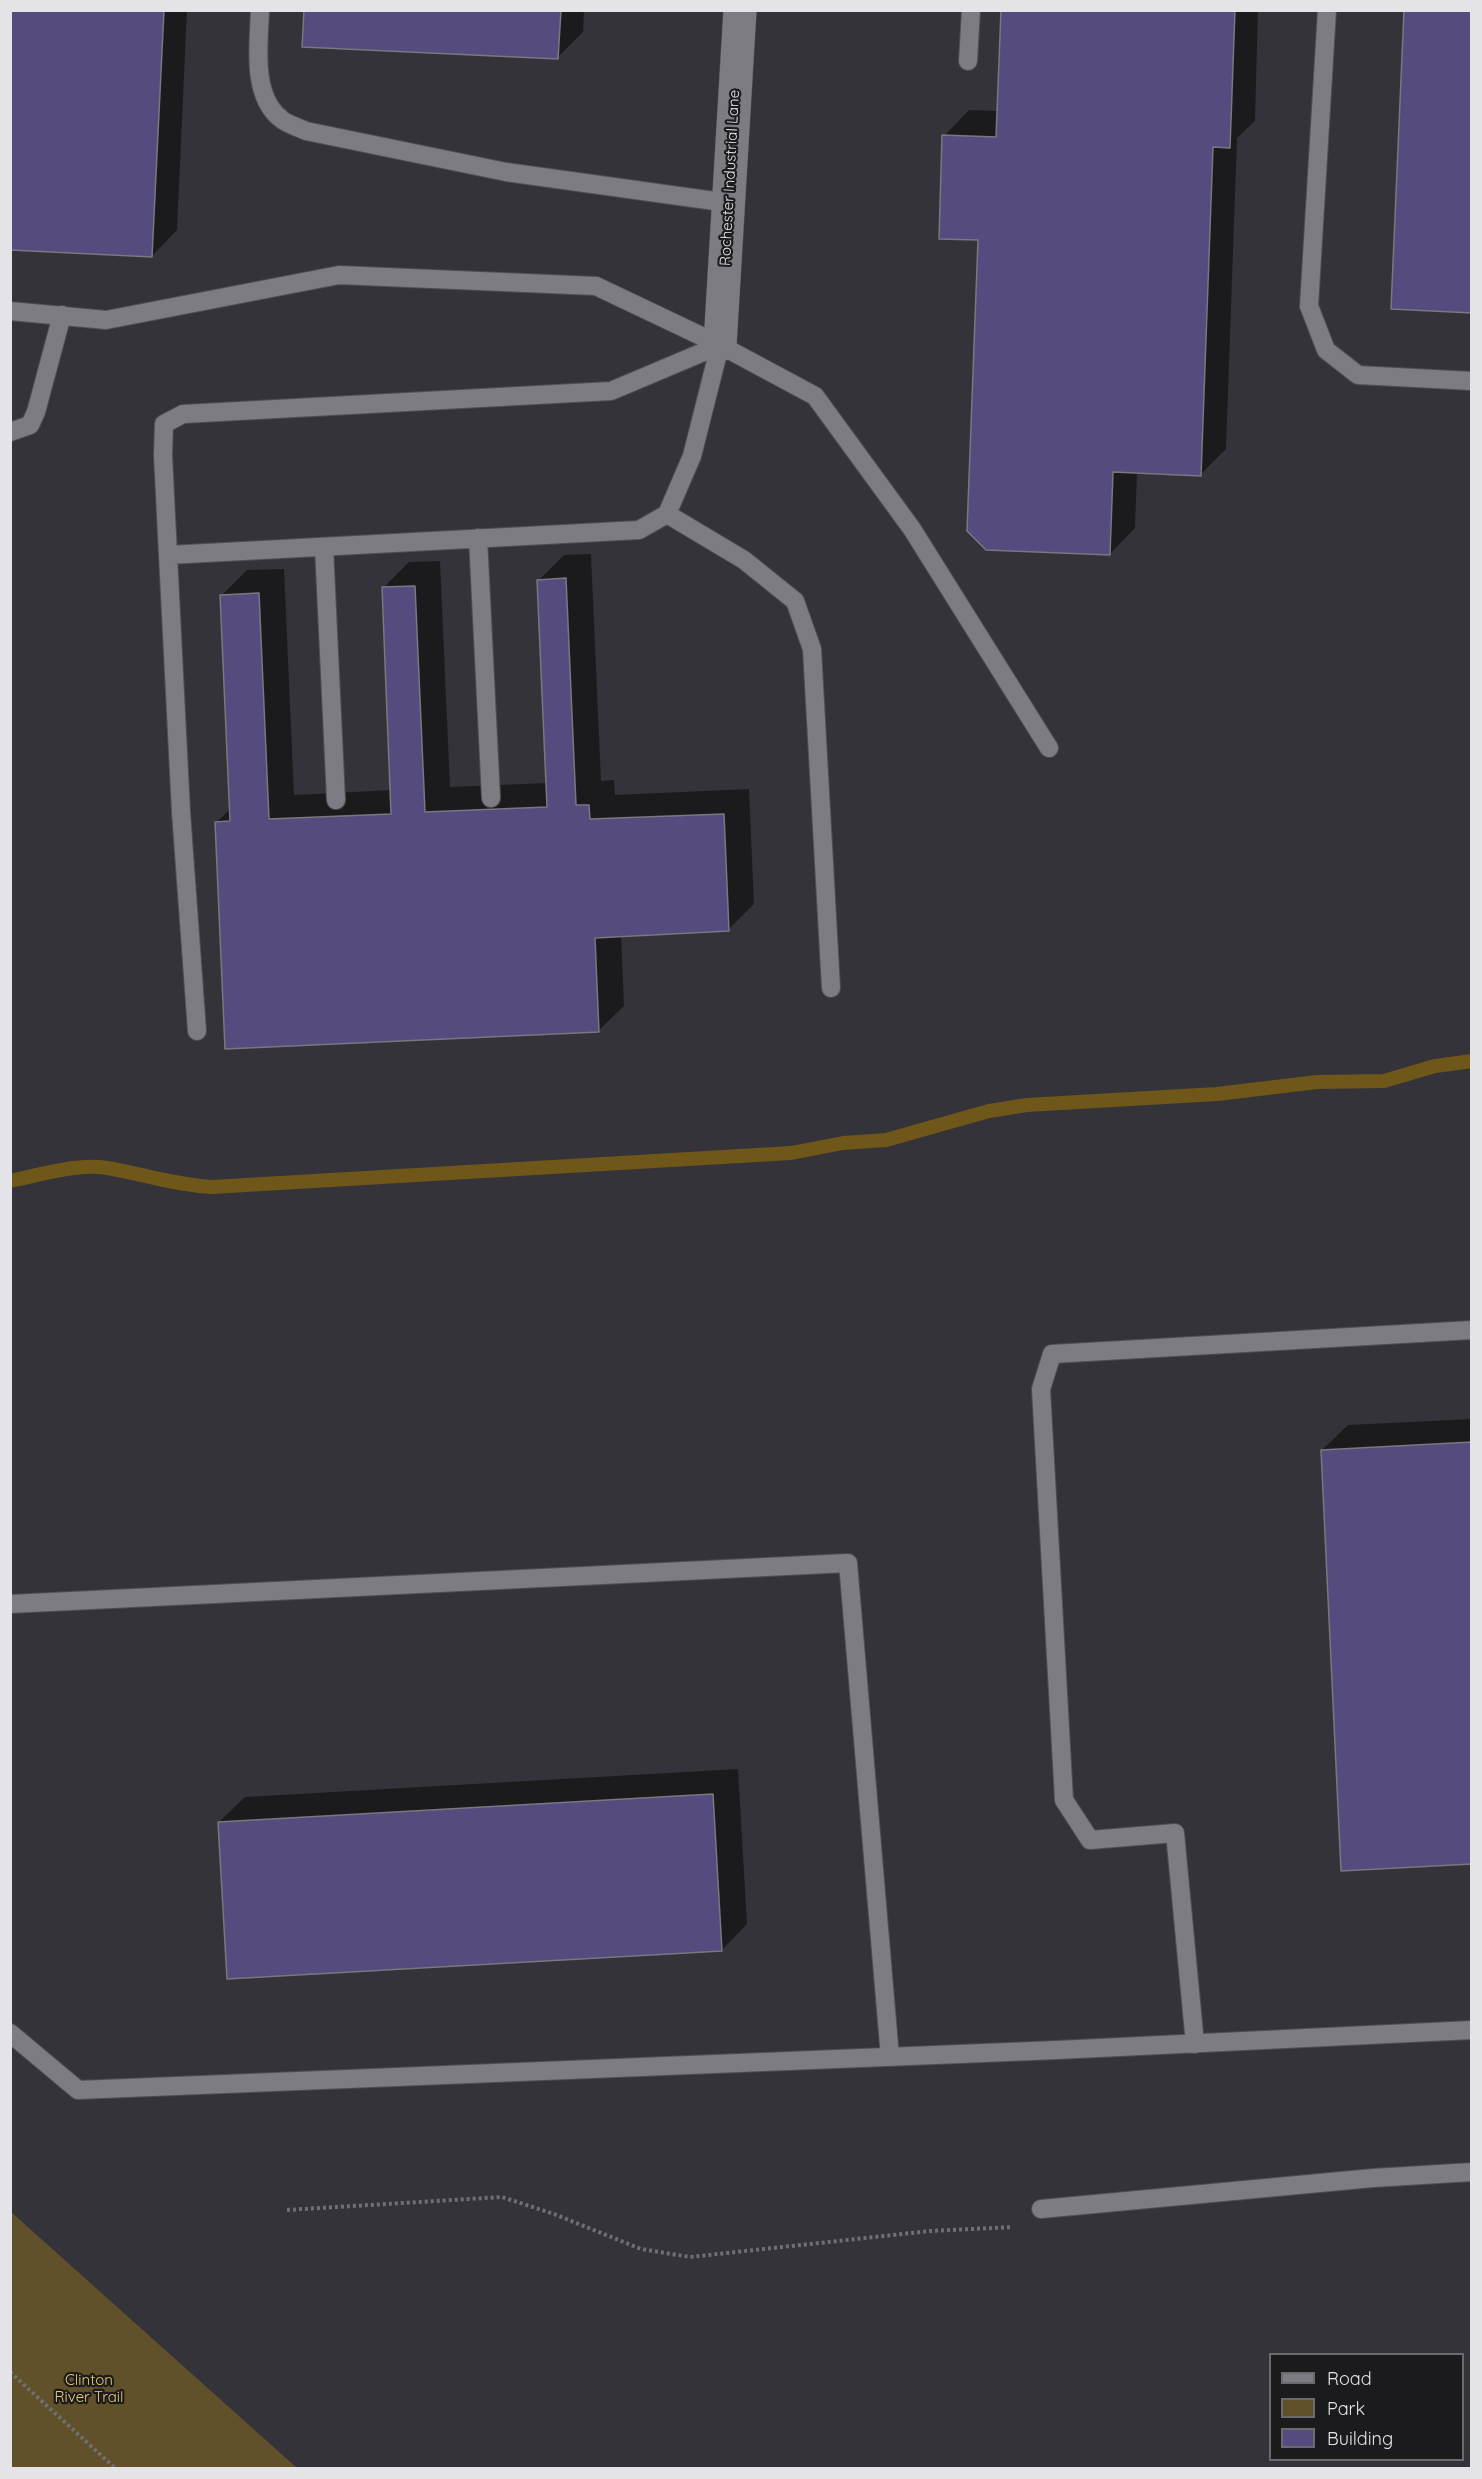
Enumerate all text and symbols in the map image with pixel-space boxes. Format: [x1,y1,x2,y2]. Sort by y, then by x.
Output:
street label: Rochester Industrial Lane [716,89,744,267]
legend [1269,2353,1464,2461]
text: Road [1327,2367,1372,2390]
park label: Clinton River Trail [55,2371,123,2406]
text: Park [1327,2397,1365,2420]
text: Building [1327,2427,1393,2450]

